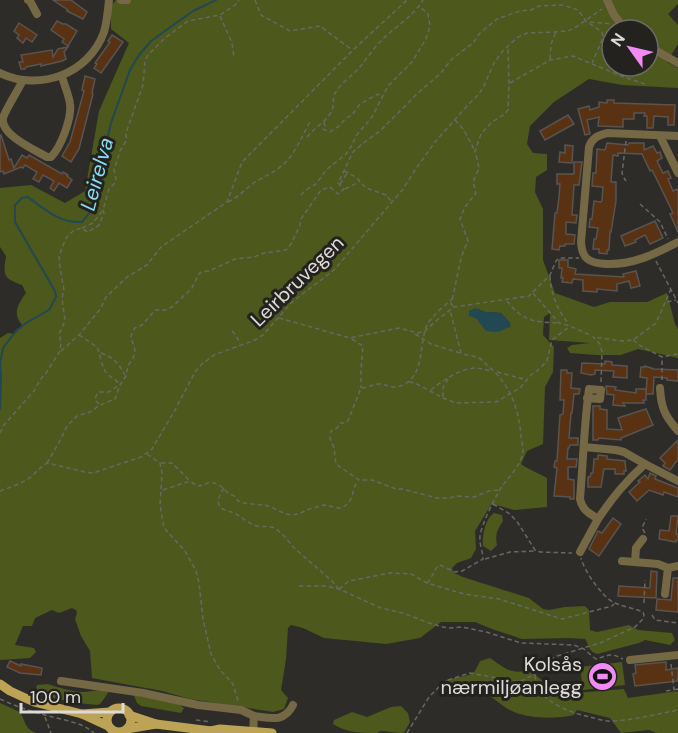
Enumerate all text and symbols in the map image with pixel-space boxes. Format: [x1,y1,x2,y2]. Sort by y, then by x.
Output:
north arrow [600,18,660,78]
text: N [606,29,630,51]
water label: Leirelva [74,134,120,214]
street label: Leirbruvegen [245,230,349,332]
place label: Kolsås nærmiljøanlegg [441,651,582,700]
sports icon: Kolsås nærmiljøanlegg [587,660,619,692]
scale bar [21,676,123,714]
text: 100 m [30,685,81,709]

